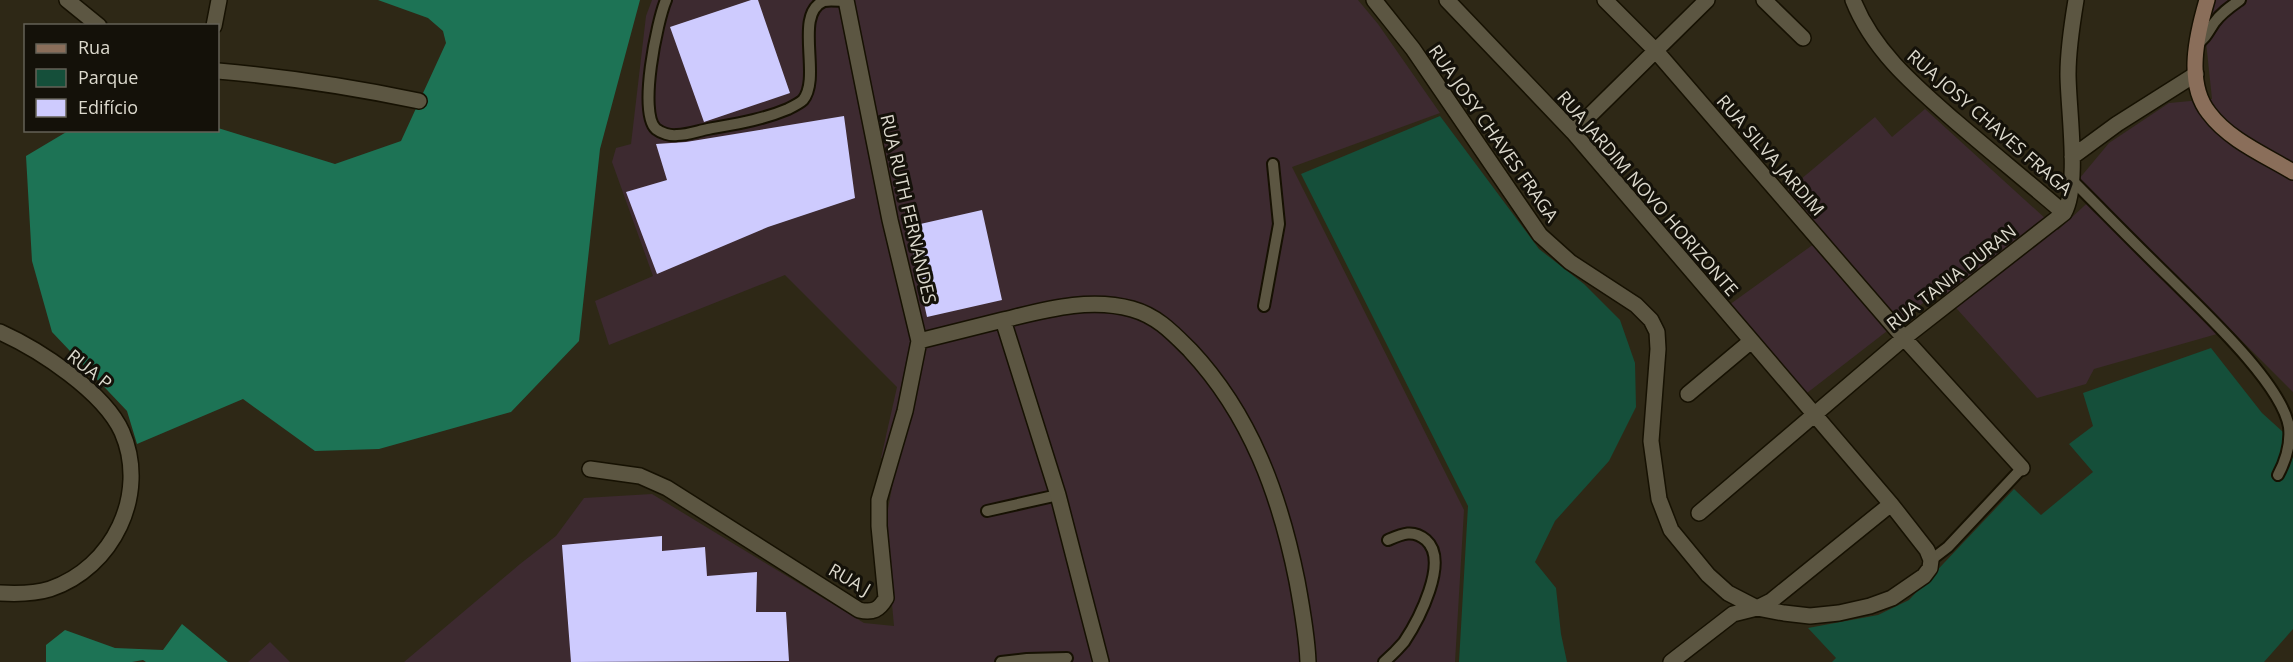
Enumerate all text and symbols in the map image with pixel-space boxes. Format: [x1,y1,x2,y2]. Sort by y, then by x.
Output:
legend [24,24,219,132]
text: Rua [78,35,110,59]
street label: RUA JOSY CHAVES FRAGA [1424,40,1565,227]
street label: RUA JOSY CHAVES FRAGA [1902,44,2078,201]
text: Parque [78,65,138,89]
street label: RUA JARDIM NOVO HORIZONTE [1552,85,1744,301]
street label: RUA SILVA JARDIM [1712,89,1830,221]
text: Edifício [78,95,138,119]
street label: RUA RUTH FERNANDES [875,112,943,306]
street label: RUA TANIA DURAN [1881,219,2021,335]
street label: RUA P [63,344,117,394]
street label: RUA J [824,557,876,601]

